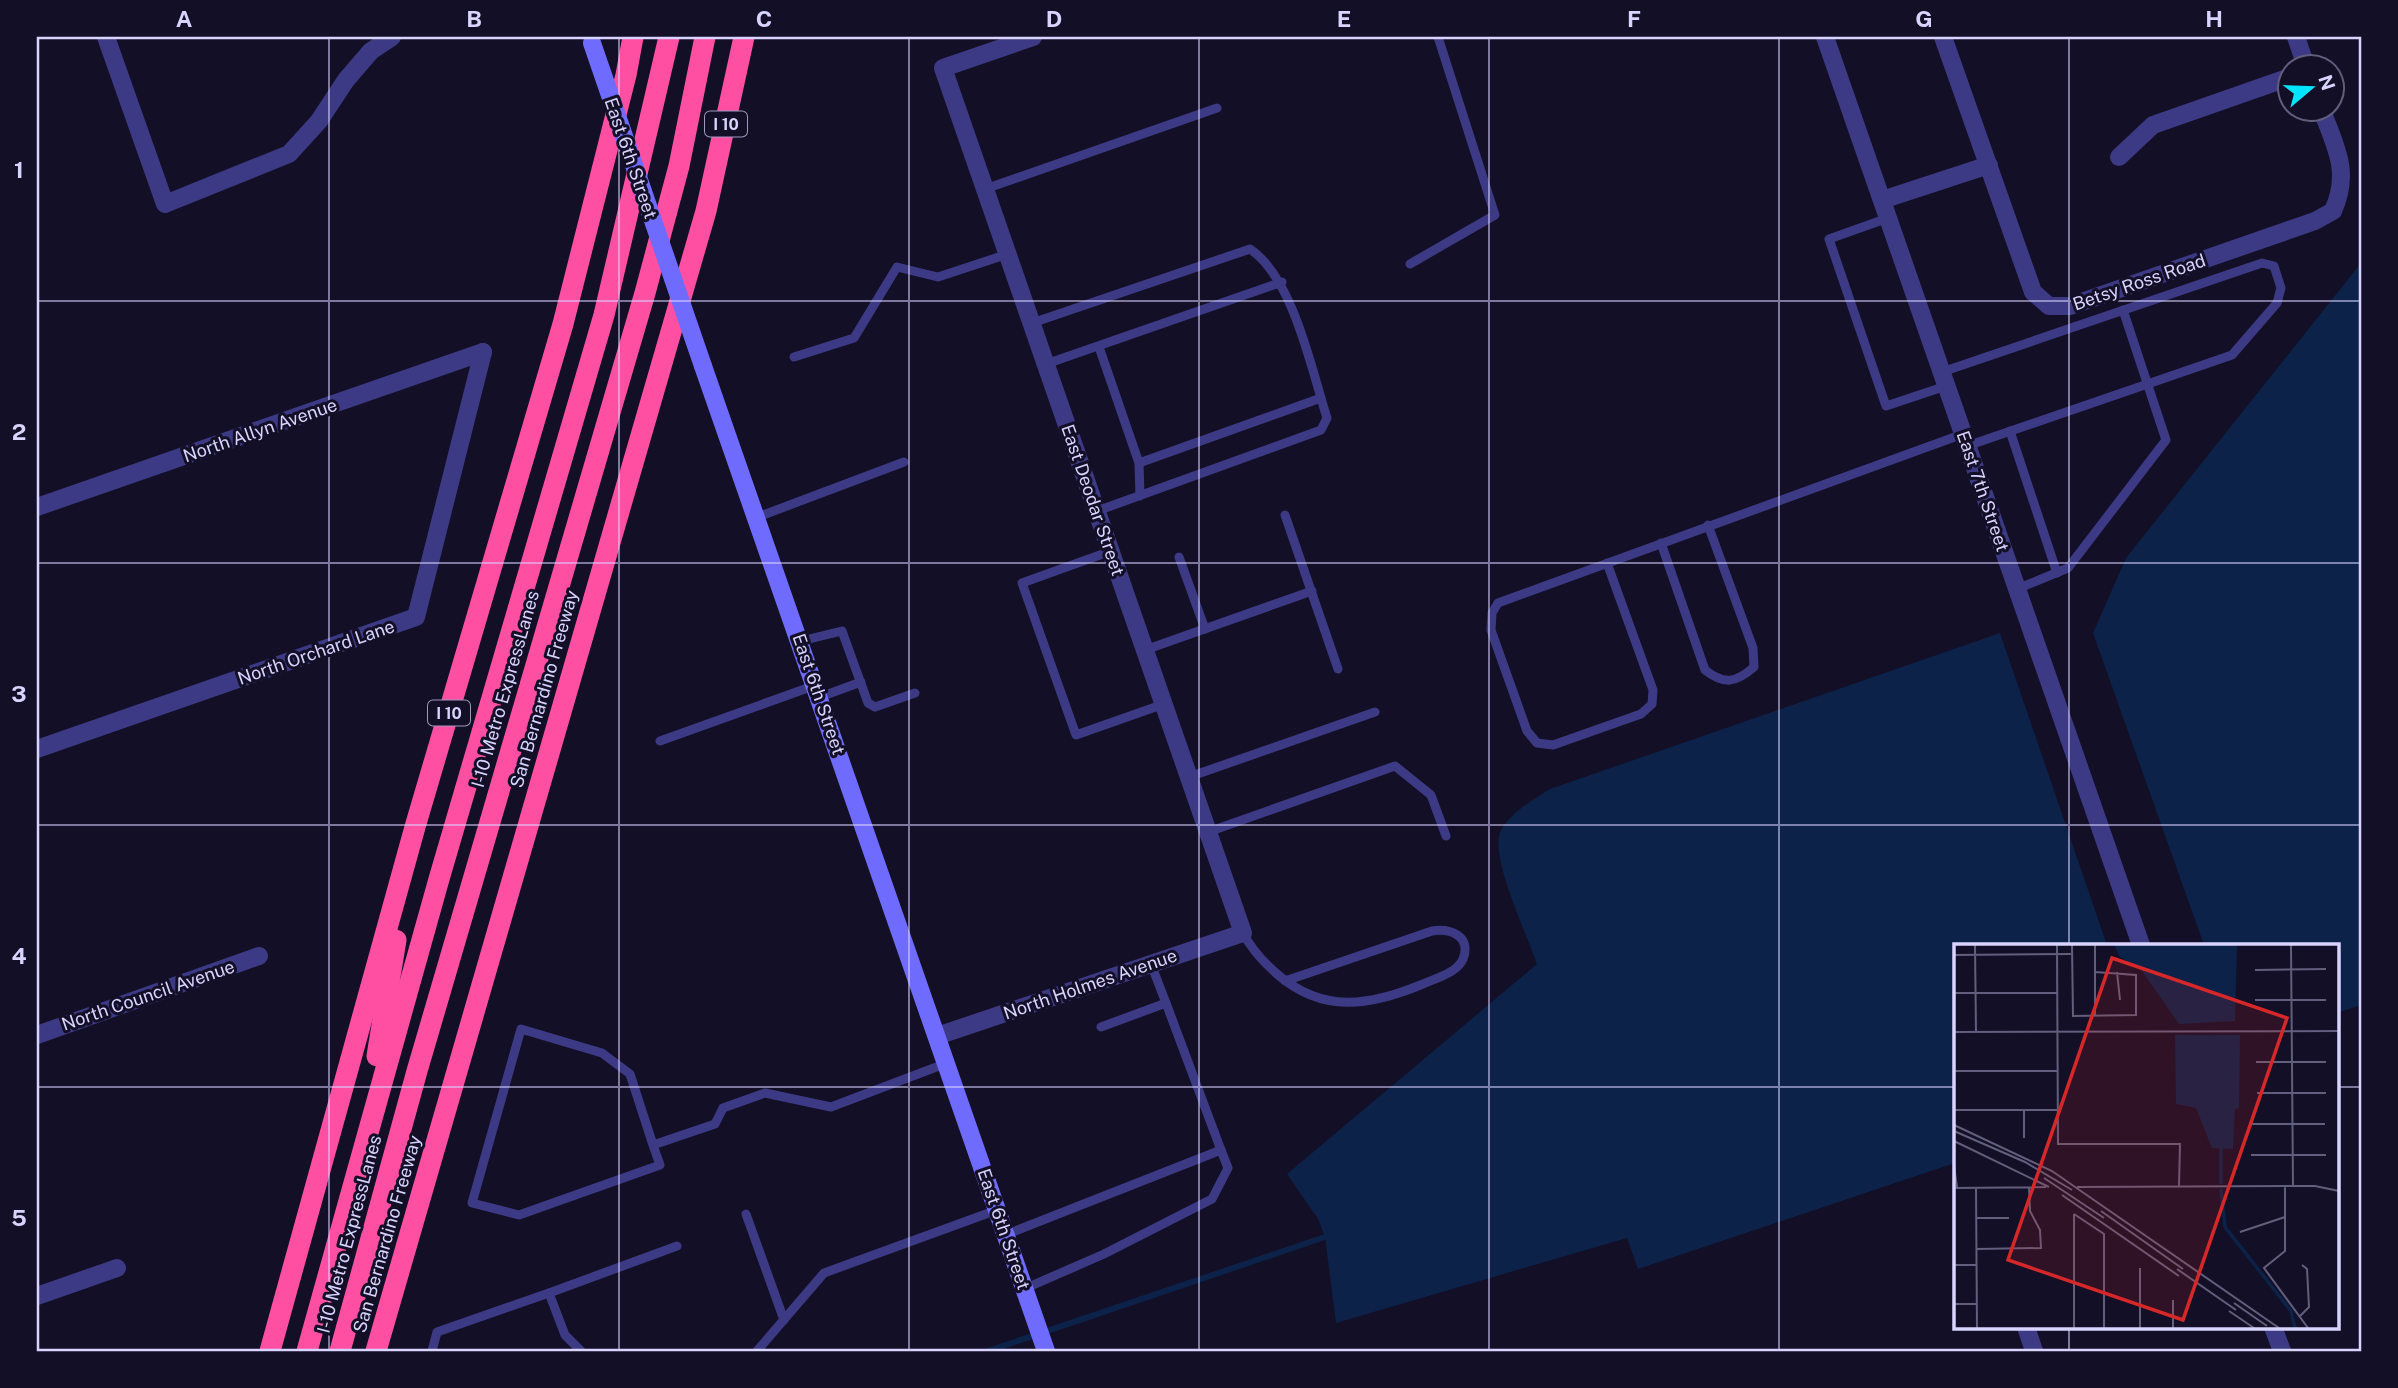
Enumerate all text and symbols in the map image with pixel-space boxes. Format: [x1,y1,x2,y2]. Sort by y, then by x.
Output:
text: A [176,5,193,32]
text: B [466,5,482,32]
text: C [756,5,772,32]
text: D [1046,5,1062,32]
text: E [1337,5,1351,32]
text: F [1627,5,1641,32]
text: G [1915,5,1933,32]
text: H [2205,5,2223,32]
north arrow [2276,52,2346,122]
text: N [2314,72,2340,93]
street label: East 6th Street [600,95,662,221]
road number: I 10 [705,112,747,136]
text: 1 [14,156,24,183]
street label: Betsy Ross Road [2070,249,2208,315]
street label: North Allyn Avenue [180,394,340,466]
text: 2 [12,418,26,445]
street label: East Deodar Street [1057,422,1129,578]
street label: East 7th Street [1953,428,2013,554]
street label: San Bernardino Freeway [506,587,582,790]
street label: I-10 Metro ExpressLanes [467,588,543,790]
street label: North Orchard Lane [235,615,397,689]
street label: East 6th Street [788,631,850,757]
text: 3 [11,680,27,707]
road number: I 10 [428,700,470,726]
text: 4 [11,942,27,969]
street label: North Holmes Avenue [1000,944,1180,1024]
inset map [1954,944,2338,1328]
street label: North Council Avenue [59,956,237,1034]
street label: San Bernardino Freeway [349,1132,425,1335]
street label: I-10 Metro ExpressLanes [312,1133,386,1335]
street label: East 6th Street [973,1166,1035,1292]
text: 5 [11,1204,27,1231]

